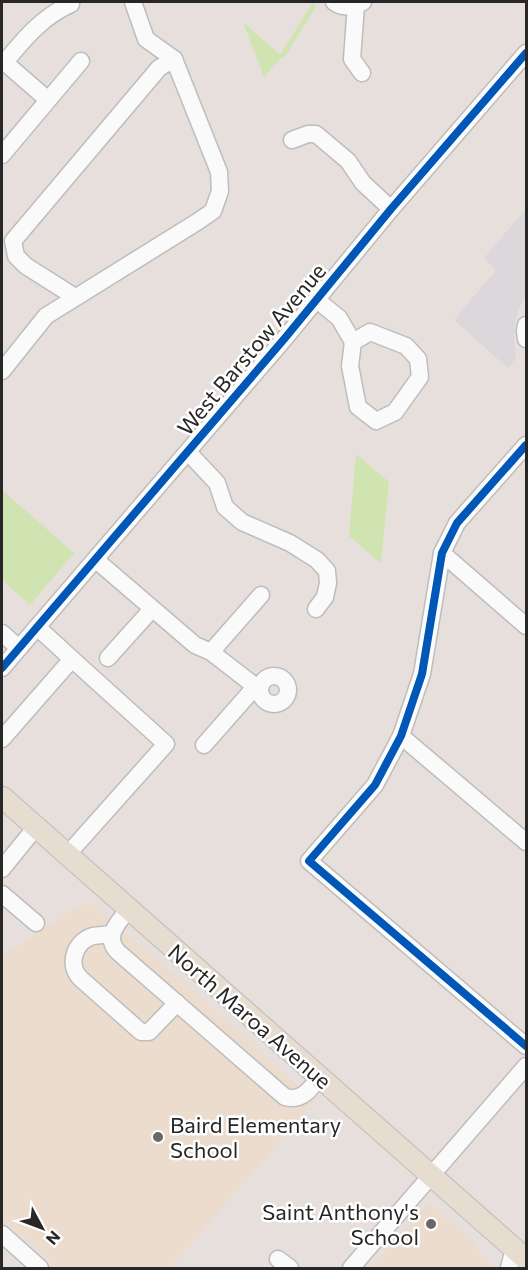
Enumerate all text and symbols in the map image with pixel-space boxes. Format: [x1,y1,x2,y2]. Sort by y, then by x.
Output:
street label: West Barstow Avenue [171,257,331,441]
street label: North Maroa Avenue [163,938,337,1094]
place label: Baird Elementary School [170,1111,341,1163]
marker: Baird Elementary School [151,1130,165,1144]
north arrow [12,1198,72,1258]
place label: Saint Anthony's School [262,1198,419,1250]
marker: Saint Anthony's School [424,1217,438,1231]
text: N [43,1227,65,1249]

